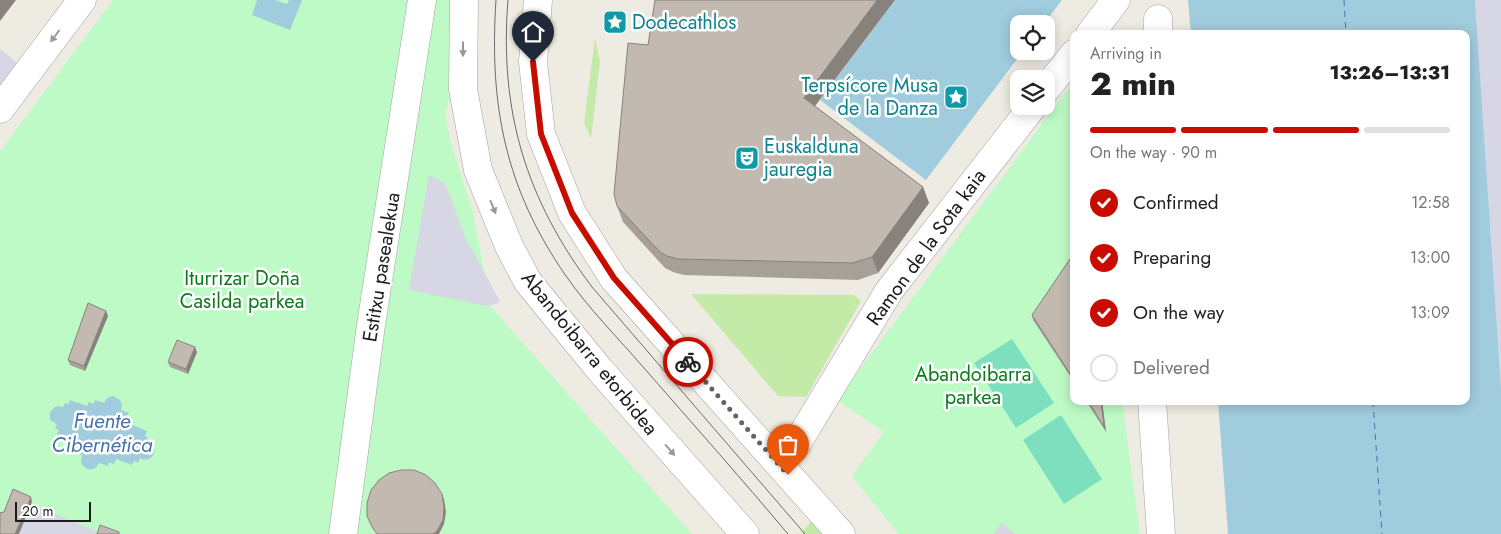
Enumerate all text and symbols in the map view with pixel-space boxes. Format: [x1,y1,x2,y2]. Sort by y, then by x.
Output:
place label: Dodecathlos [632,8,736,37]
place icon: Dodecathlos [602,9,628,35]
pin [512,11,554,62]
map controls [1010,15,1055,115]
button: locate [1010,15,1055,60]
icon: home [519,18,547,46]
one-way arrow [50,29,60,43]
one-way arrow [459,41,467,57]
text: Arriving in [1090,42,1162,65]
text: 13:26–13:31 [1329,59,1450,86]
text: 2 min [1090,61,1176,107]
button: layers [1010,70,1055,115]
place label: Terpsícore Musa de la Danza [801,71,938,123]
place icon: Terpsícore Musa de la Danza [943,84,969,110]
place label: Euskalduna jauregia [762,132,859,184]
text: On the way · 90 m [1090,141,1217,164]
theatre icon: Euskalduna jauregia [734,145,760,171]
street label: Ramon de la Sota kaia [860,163,993,332]
icon: check [1090,189,1118,217]
text: Confirmed [1133,189,1219,216]
street label: Estitxu pasealekua [355,190,408,344]
text: 12:58 [1411,191,1450,214]
one-way arrow [490,200,498,214]
icon: check [1090,244,1118,272]
text: Preparing [1133,244,1211,271]
text: 13:00 [1410,246,1450,269]
park label: Iturrizar Doña Casilda parkea [180,264,304,316]
street label: Abandoibarra etorbidea [514,265,665,441]
icon: check [1090,299,1118,327]
text: On the way [1133,299,1224,326]
text: 13:09 [1410,301,1450,324]
courier [663,337,713,387]
icon: bike [674,348,702,376]
text: Delivered [1133,354,1210,381]
park label: Abandoibarra parkea [915,360,1031,412]
water label: Fuente Cibernética [51,406,153,460]
pin [767,424,809,475]
icon: bag [774,431,802,459]
one-way arrow [664,443,676,455]
scale bar [15,499,91,522]
text: 20 m [22,501,54,521]

